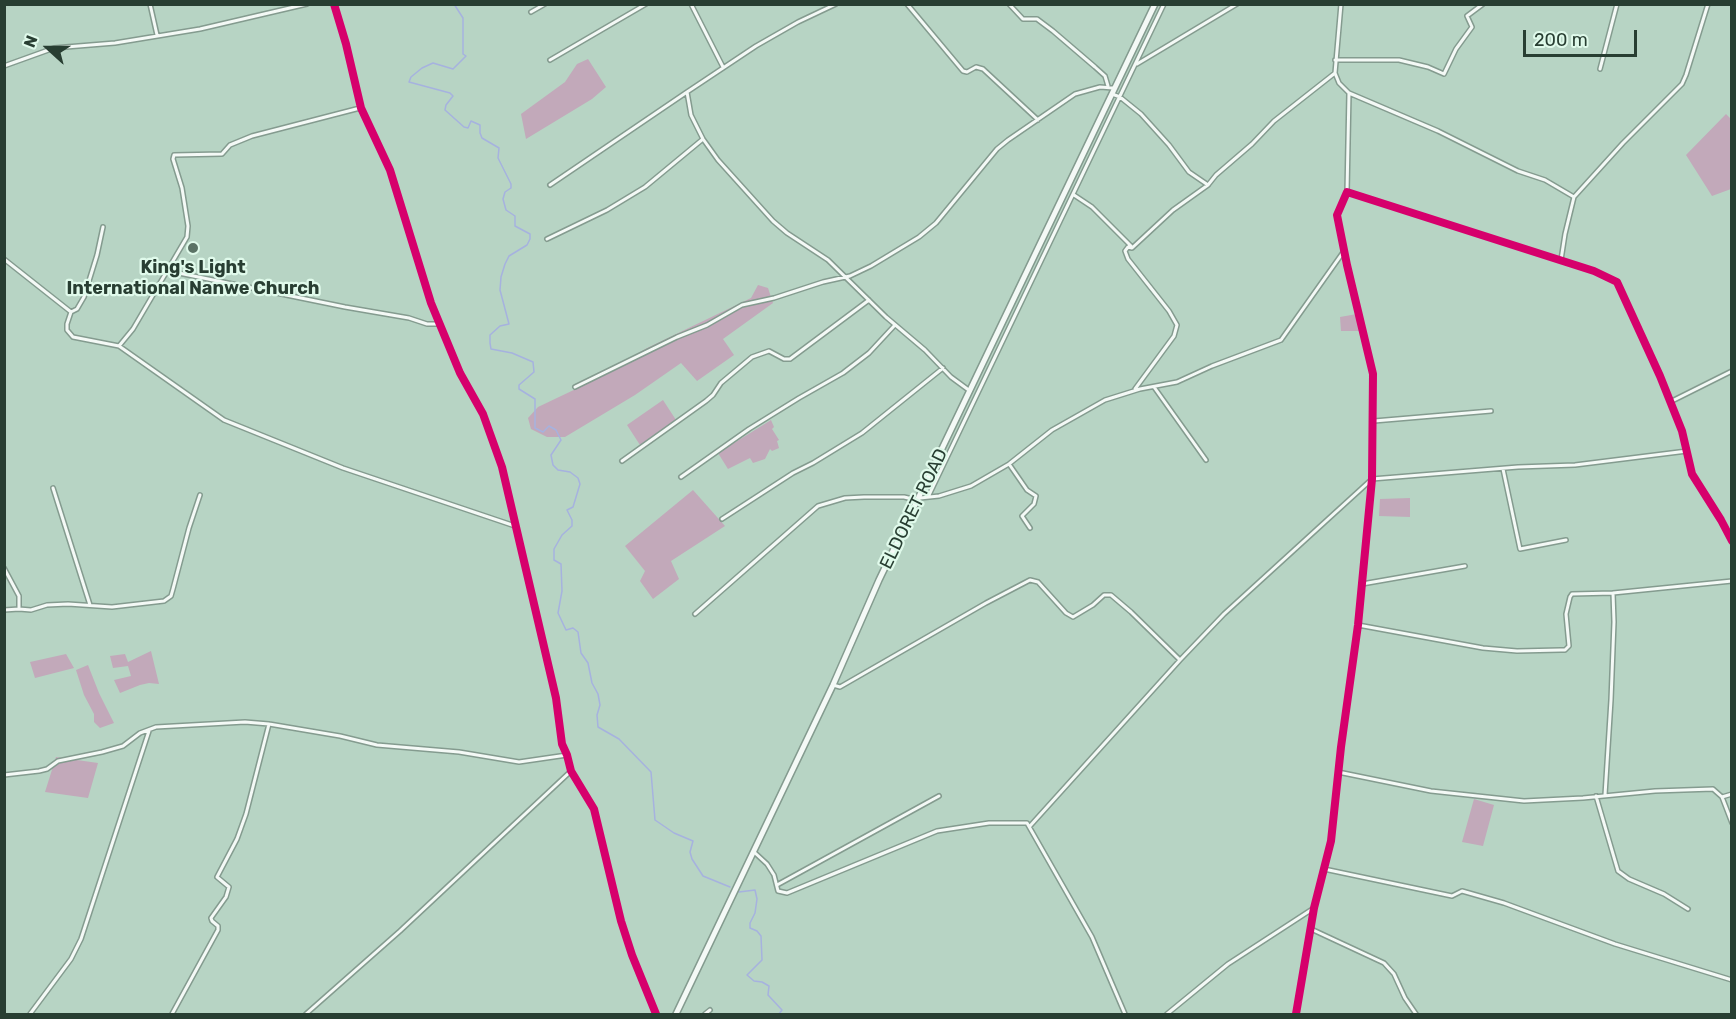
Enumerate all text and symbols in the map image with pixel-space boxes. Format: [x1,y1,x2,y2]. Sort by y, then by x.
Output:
north arrow [18,18,78,78]
scale bar [1526,18,1640,56]
text: 200 m [1534,29,1588,51]
text: N [20,33,42,50]
marker: King's Light International Nanwe Church [186,241,200,255]
place label: King's Light International Nanwe Church [66,257,320,300]
street label: ELDORET ROAD [876,445,952,573]

